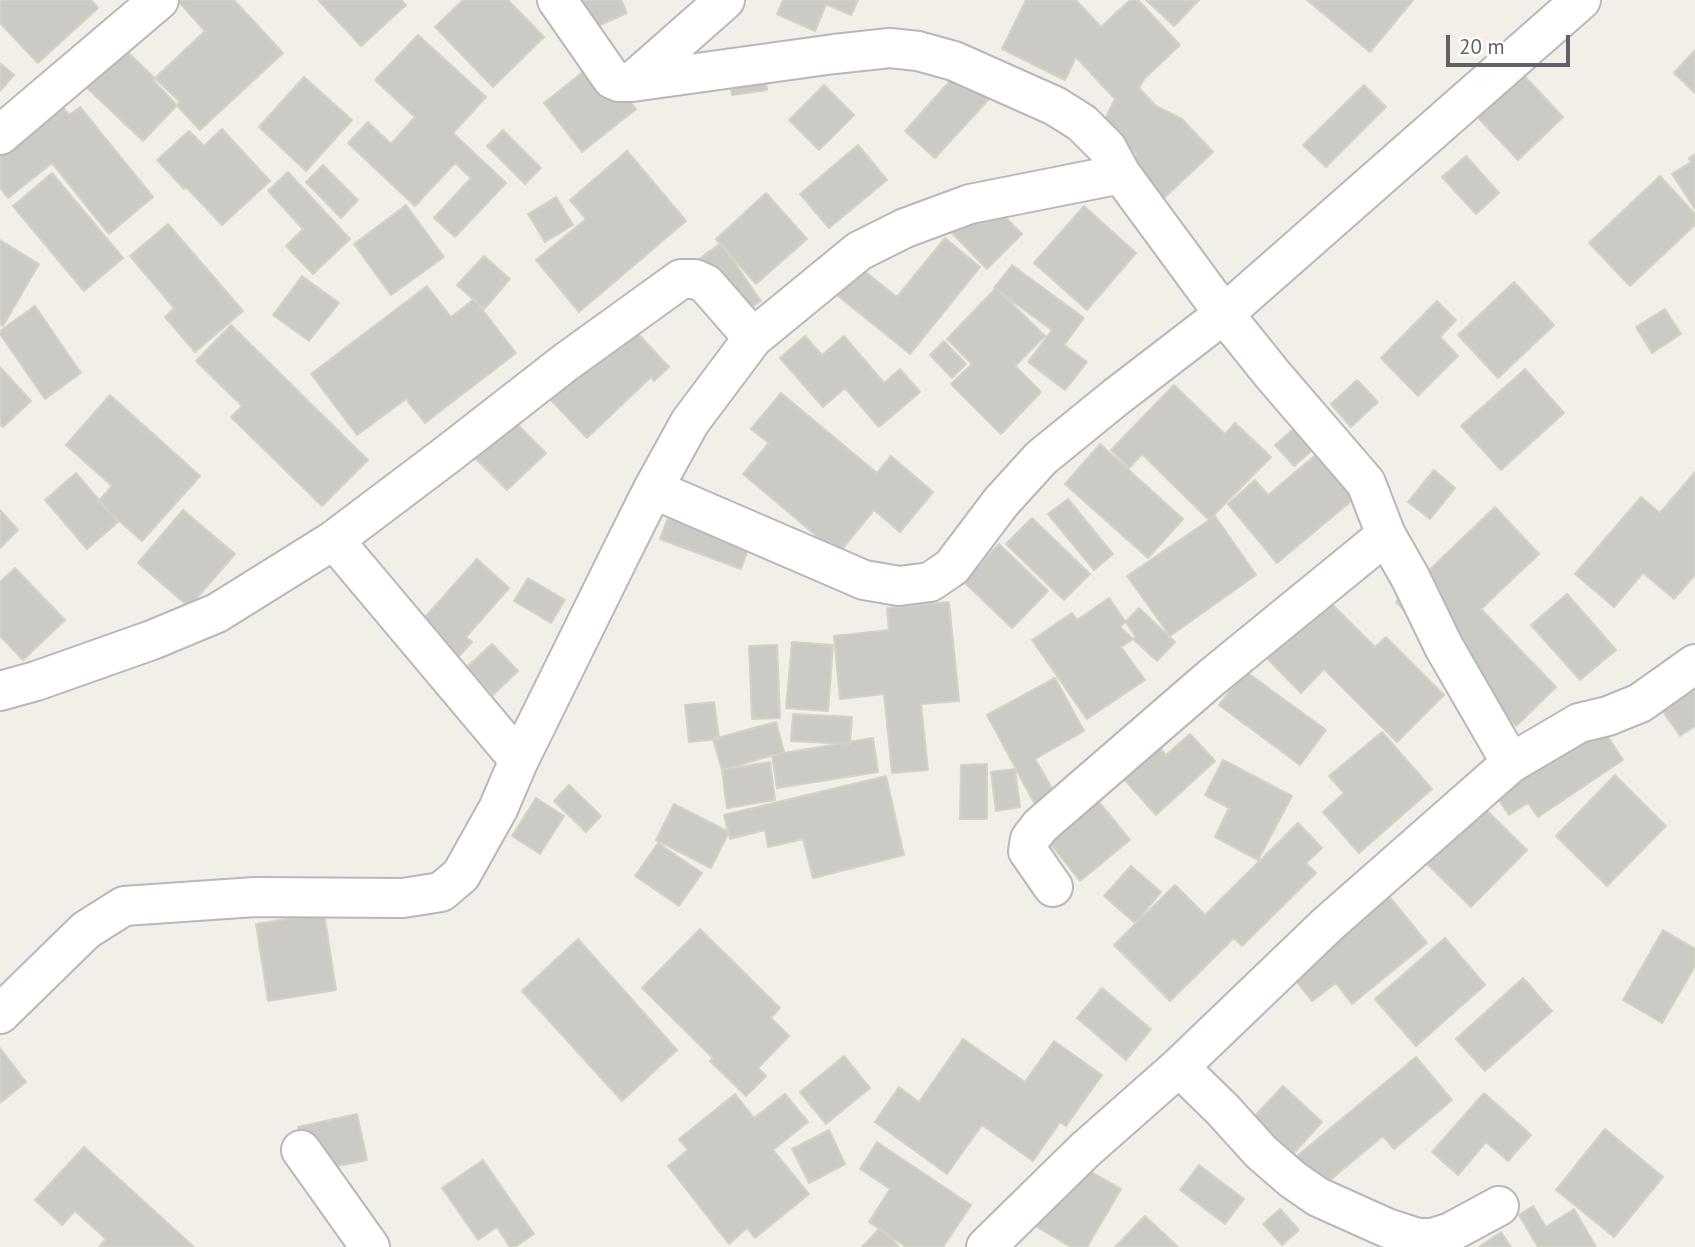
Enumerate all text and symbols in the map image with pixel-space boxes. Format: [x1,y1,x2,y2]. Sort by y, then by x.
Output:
scale bar [1450,21,1574,65]
text: 20 m [1459,33,1505,60]

